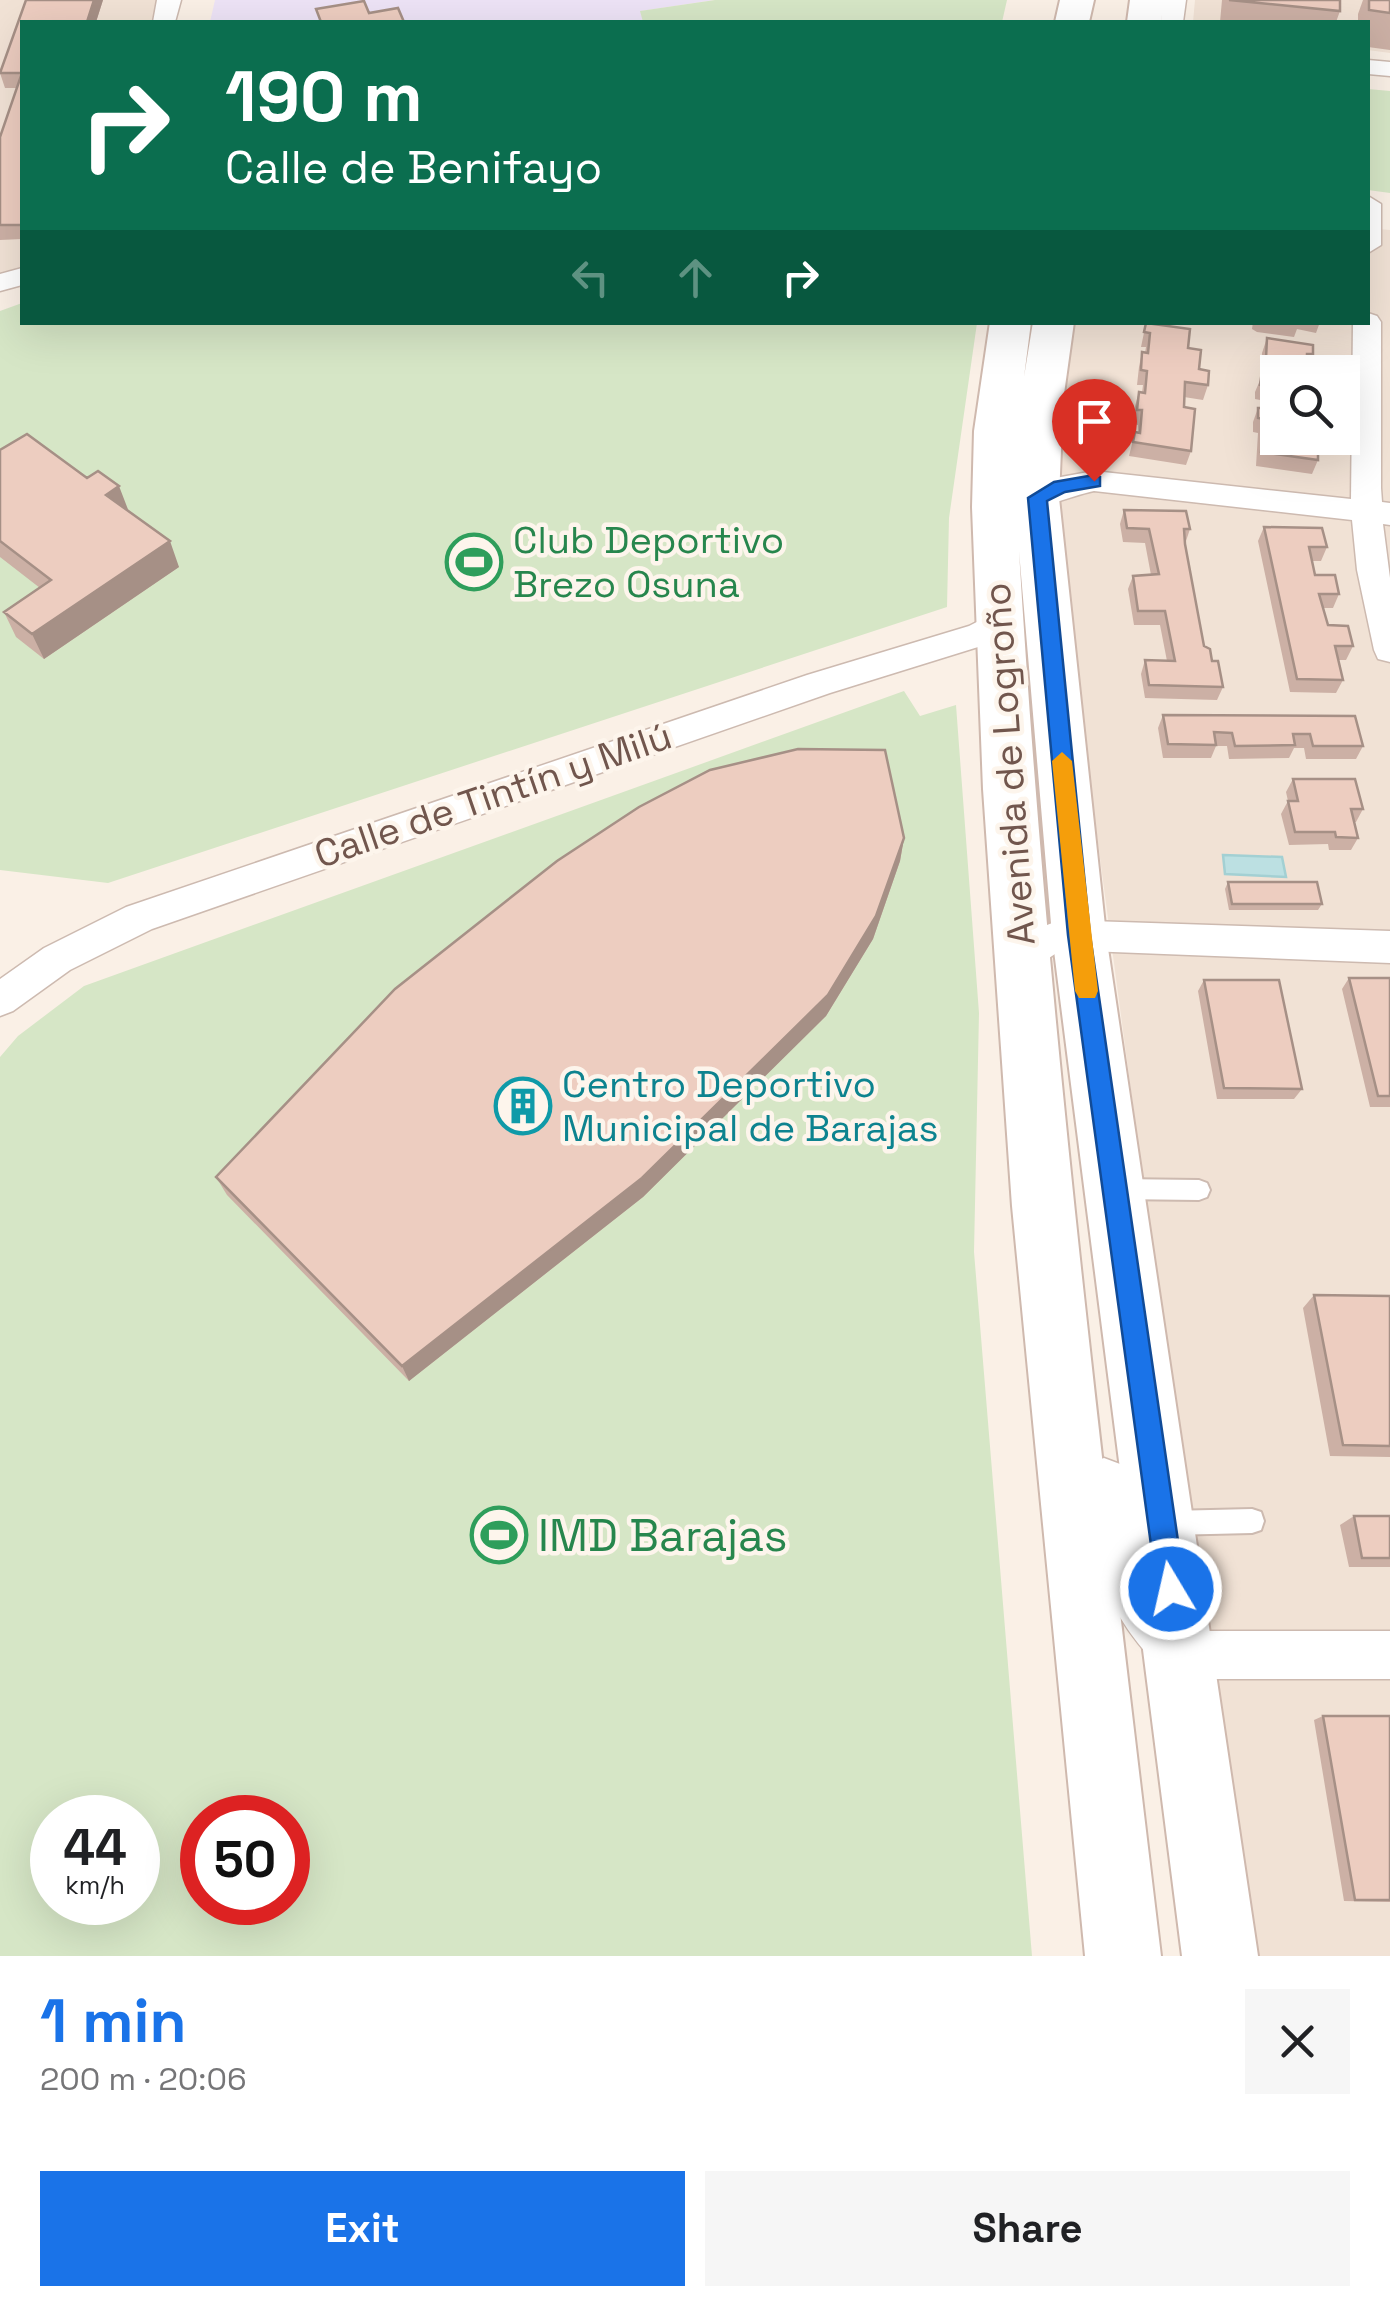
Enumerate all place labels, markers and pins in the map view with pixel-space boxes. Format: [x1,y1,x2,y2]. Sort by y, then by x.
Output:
pin [1052,379,1137,482]
place label: Club Deportivo Brezo Osuna [513,516,784,608]
sports icon: Club Deportivo Brezo Osuna [444,532,504,592]
place label: Centro Deportivo Municipal de Barajas [562,1060,939,1152]
building icon: Centro Deportivo Municipal de Barajas [493,1076,553,1136]
sports icon: IMD Barajas [469,1505,529,1565]
place label: IMD Barajas [538,1507,788,1564]

